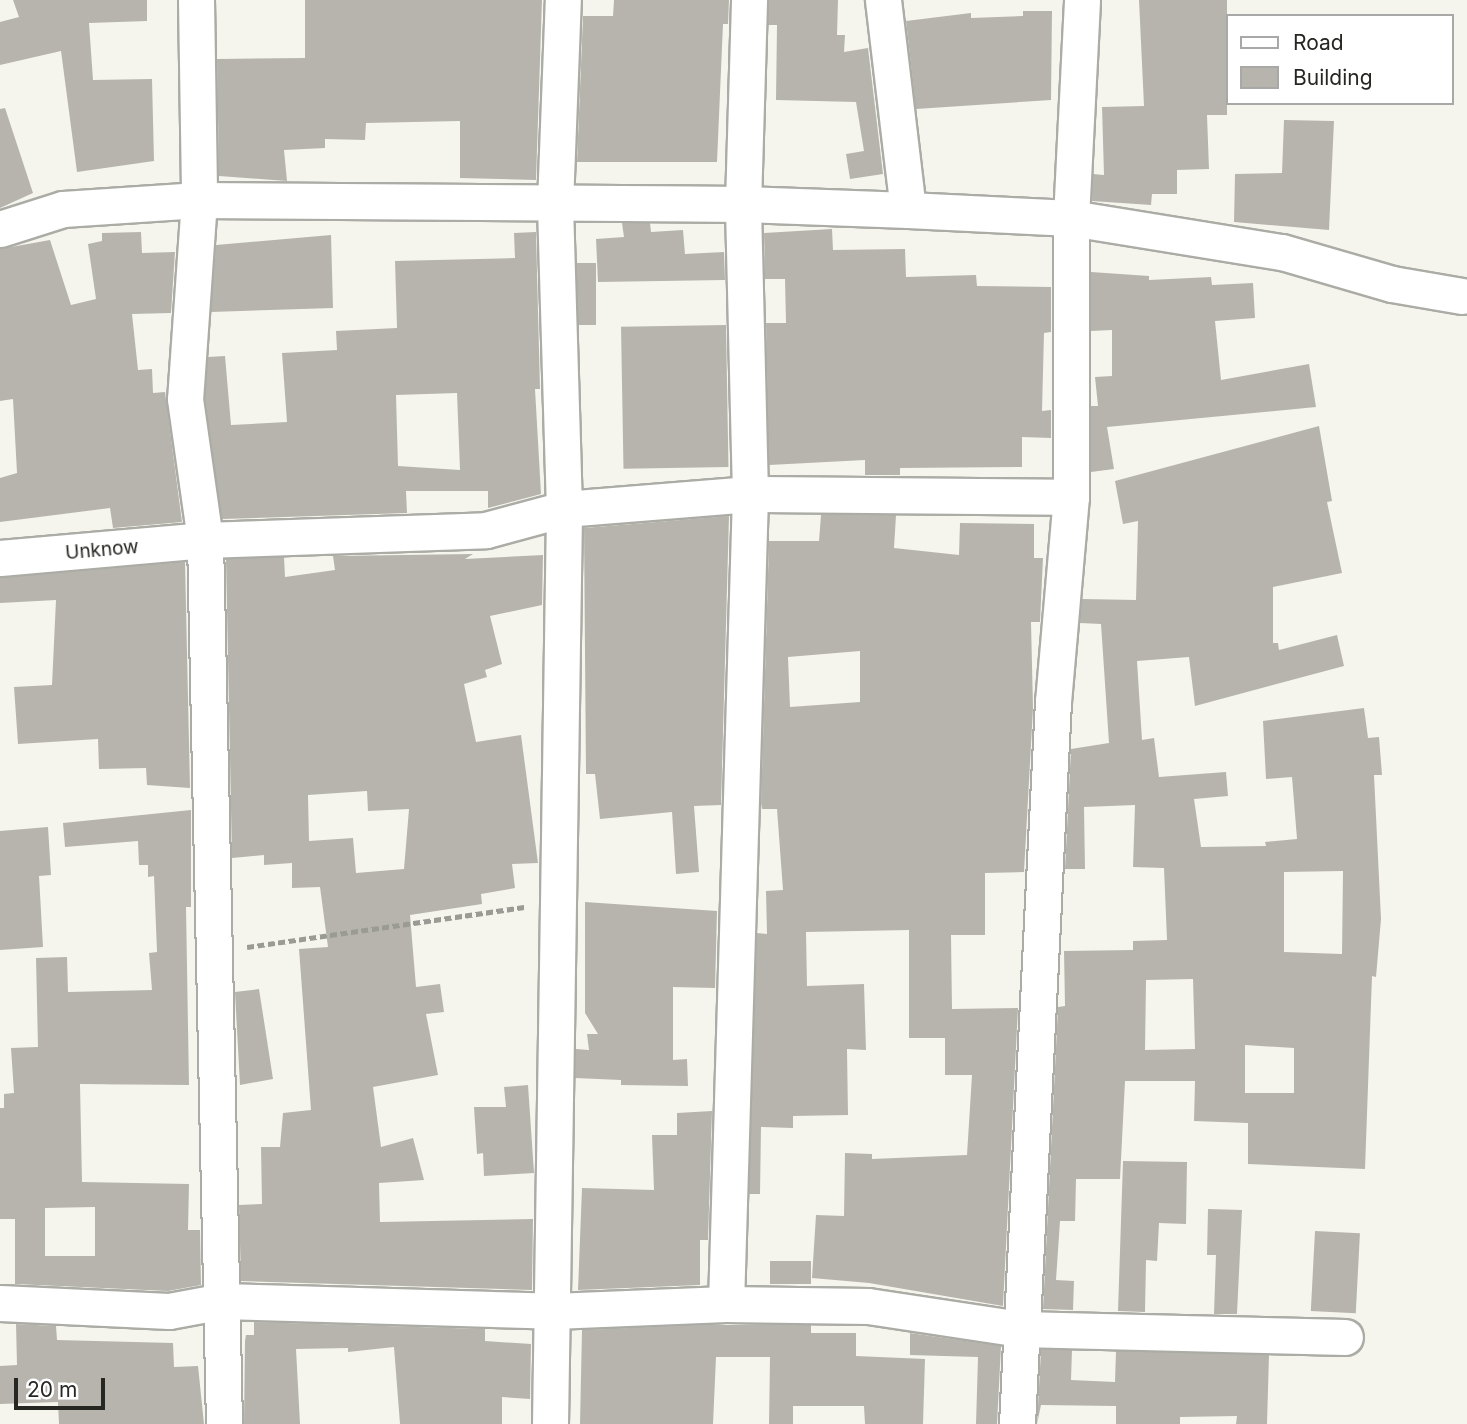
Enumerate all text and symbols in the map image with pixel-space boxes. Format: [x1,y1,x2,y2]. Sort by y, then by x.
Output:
legend [1226,14,1453,105]
text: Road [1293,30,1344,55]
text: Building [1293,65,1373,90]
street label: Unknow [64,535,140,565]
scale bar [18,1364,108,1408]
text: 20 m [27,1377,77,1402]

